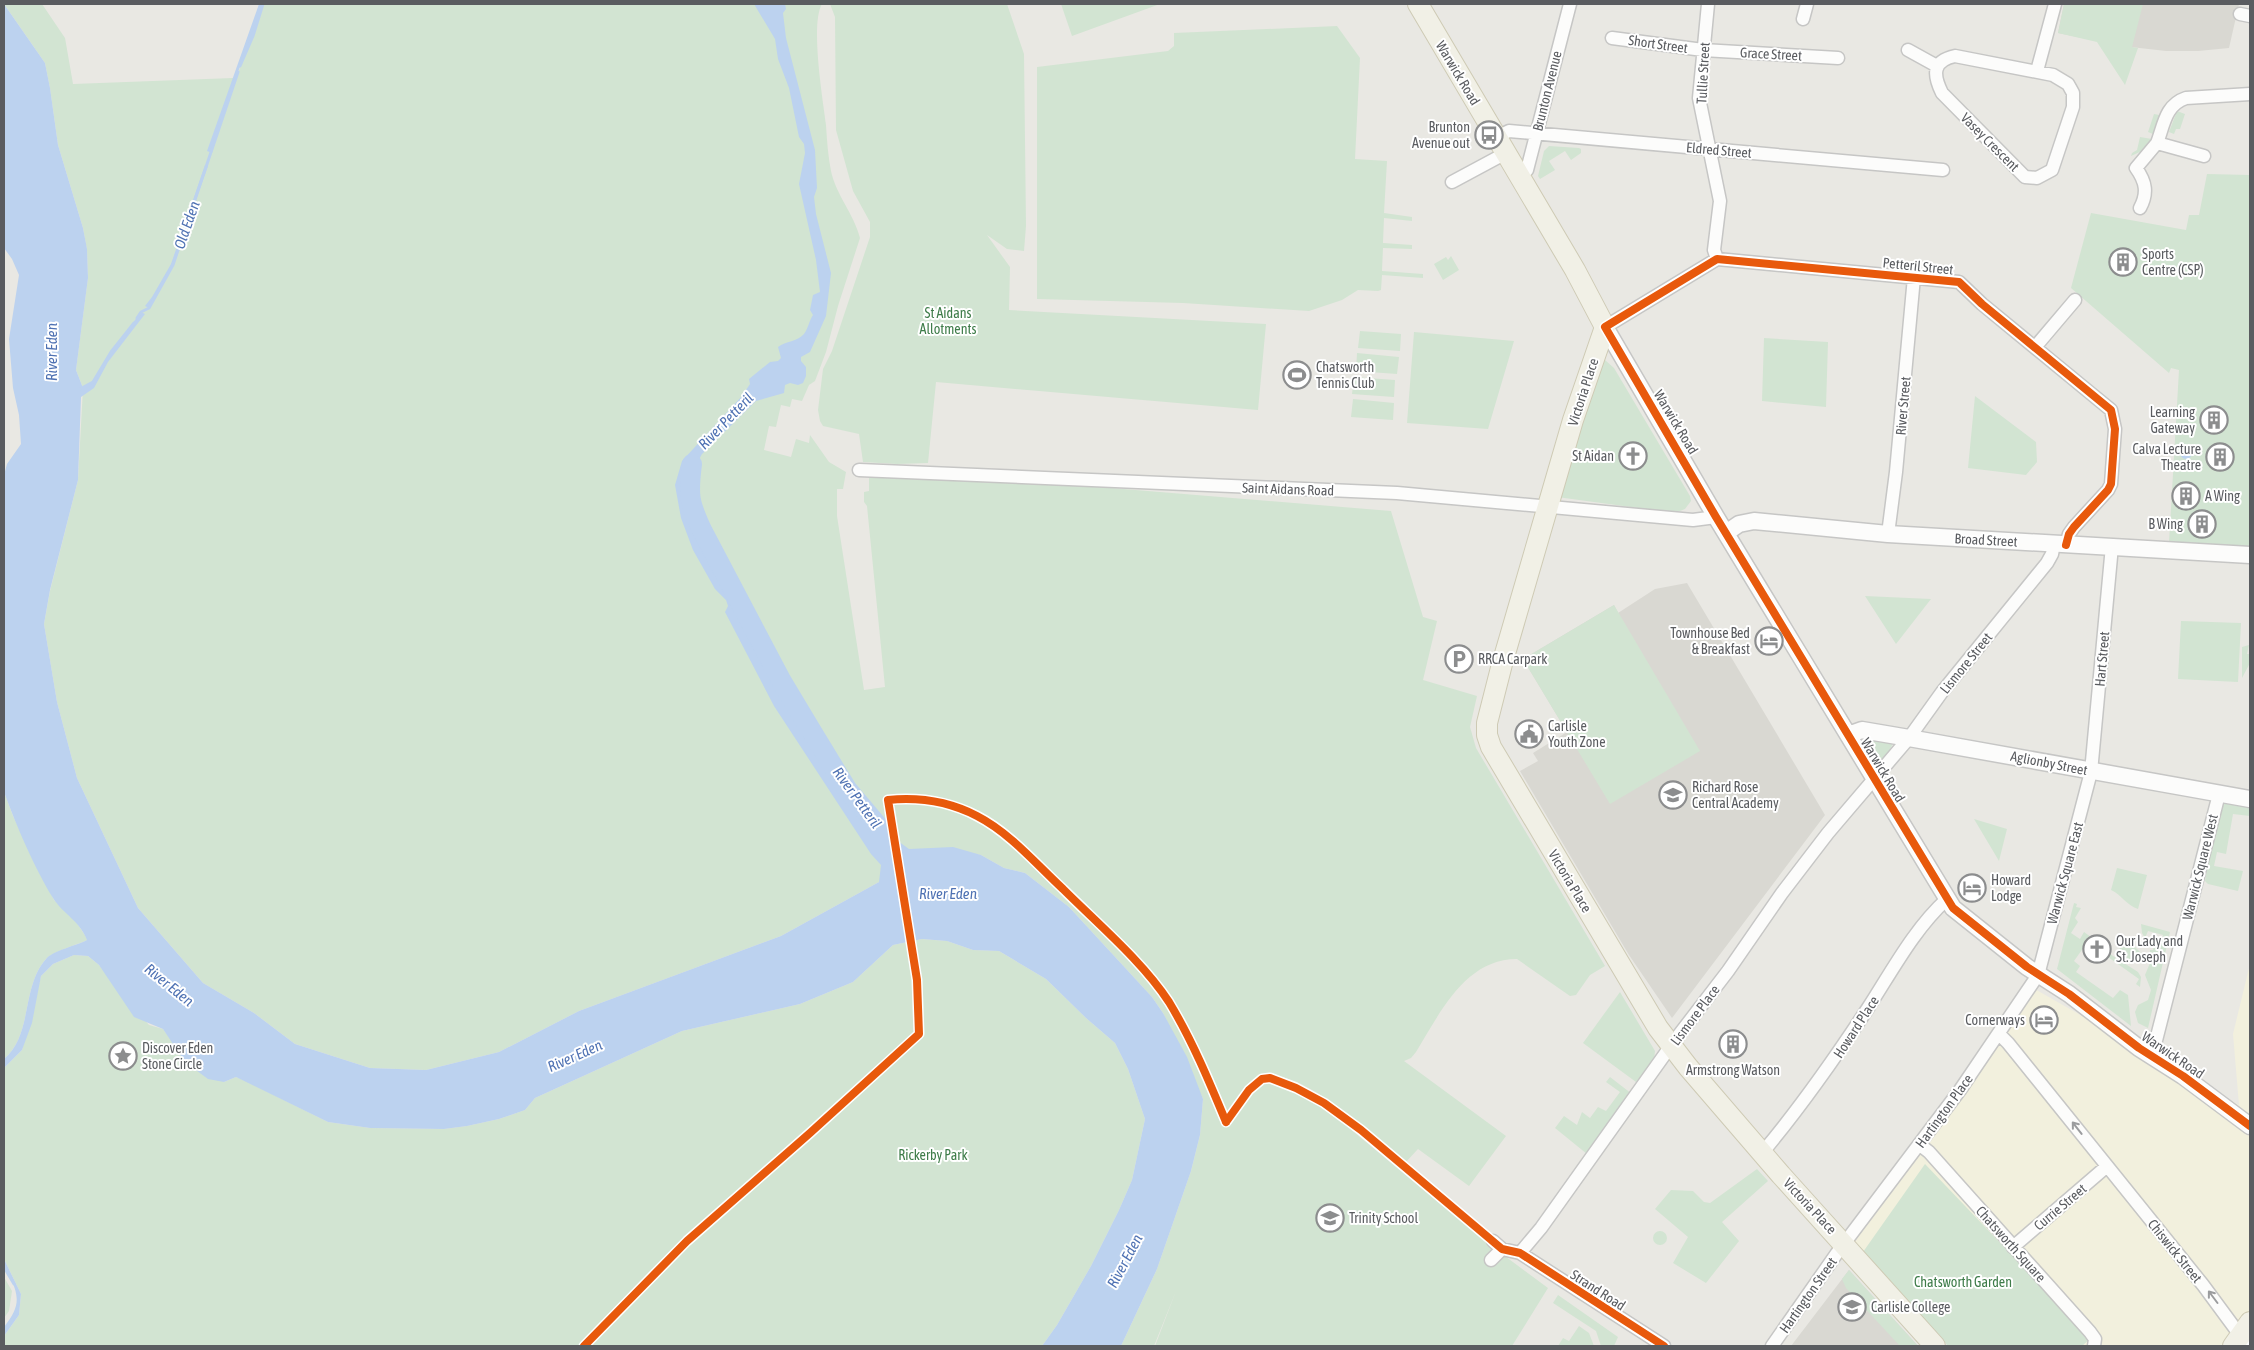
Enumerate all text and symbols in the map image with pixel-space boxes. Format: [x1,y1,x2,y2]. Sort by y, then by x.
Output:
street label: Short Street [1627,32,1689,56]
street label: Warwick Road [1433,38,1483,108]
street label: Tullie Street [1693,42,1713,104]
street label: Grace Street [1740,44,1802,64]
street label: Brunton Avenue [1529,49,1565,133]
street label: Vasey Crescent [1958,110,2022,174]
place label: Brunton Avenue out [1412,119,1470,151]
bus stop icon: Brunton Avenue out [1474,120,1504,150]
street label: Eldred Street [1685,139,1753,161]
water label: Old Eden [170,199,203,251]
place label: Sports Centre (CSP) [2142,246,2204,278]
building icon: Sports Centre (CSP) [2108,247,2138,277]
street label: Petteril Street [1882,254,1954,278]
park label: St Aidans Allotments [920,305,977,337]
water label: River Eden [43,323,60,381]
street label: Victoria Place [1565,356,1601,428]
place label: Chatsworth Tennis Club [1316,359,1375,391]
sports icon: Chatsworth Tennis Club [1282,360,1312,390]
street label: River Street [1892,376,1914,436]
street label: Warwick Road [1651,387,1701,457]
water label: River Petteril [695,389,757,452]
place label: Learning Gateway [2150,404,2195,436]
building icon: Learning Gateway [2199,405,2229,435]
church icon: St Aidan [1618,441,1648,471]
place label: Calva Lecture Theatre [2132,441,2201,473]
building icon: Calva Lecture Theatre [2205,442,2235,472]
place label: St Aidan [1572,448,1614,464]
street label: Saint Aidans Road [1242,479,1334,499]
building icon: A Wing [2171,481,2201,511]
place label: A Wing [2205,488,2240,504]
building icon: B Wing [2187,509,2217,539]
place label: B Wing [2148,516,2183,532]
street label: Broad Street [1954,530,2018,550]
place label: Townhouse Bed & Breakfast [1670,625,1750,657]
hotel icon: Townhouse Bed & Breakfast [1754,626,1784,656]
street label: Lismore Street [1937,629,1995,697]
street label: Hart Street [2092,631,2112,687]
parking icon: RRCA Carpark [1444,644,1474,674]
place label: RRCA Carpark [1478,651,1547,667]
place label: Carlisle Youth Zone [1548,718,1606,750]
public building icon: Carlisle Youth Zone [1514,719,1544,749]
street label: Warwick Road [1858,735,1908,805]
street label: Aglionby Street [2009,748,2089,778]
water label: River Petteril [830,764,885,832]
place label: Richard Rose Central Academy [1692,779,1779,811]
school or university icon: Richard Rose Central Academy [1658,780,1688,810]
street label: Warwick Square West [2179,812,2221,922]
street label: Warwick Square East [2044,820,2086,926]
street label: Victoria Place [1545,847,1595,915]
place label: Howard Lodge [1991,872,2031,904]
hotel icon: Howard Lodge [1957,873,1987,903]
water label: River Eden [919,885,977,902]
place label: Our Lady and St. Joseph [2116,933,2183,965]
church icon: Our Lady and St. Joseph [2082,934,2112,964]
water label: River Eden [141,960,197,1009]
street label: Lismore Place [1667,982,1723,1048]
street label: Howard Place [1830,993,1882,1061]
hotel icon: Cornerways [2029,1005,2059,1035]
place label: Cornerways [1965,1012,2025,1028]
street label: Warwick Road [2139,1028,2207,1082]
building icon: Armstrong Watson [1718,1029,1748,1059]
water label: River Eden [545,1036,605,1075]
place label: Discover Eden Stone Circle [142,1040,213,1072]
place icon: Discover Eden Stone Circle [108,1041,138,1071]
place label: Armstrong Watson [1686,1062,1780,1078]
street label: Hartington Place [1912,1071,1976,1151]
one-way arrow [2072,1121,2082,1135]
park label: Rickerby Park [898,1147,968,1163]
street label: Victoria Place [1780,1175,1840,1237]
street label: Currie Street [2031,1180,2089,1234]
school or university icon: Trinity School [1315,1203,1345,1233]
street label: Chatsworth Square [1973,1203,2049,1285]
place label: Trinity School [1349,1210,1418,1226]
street label: Chiswick Street [2145,1216,2205,1286]
water label: River Eden [1103,1231,1146,1290]
street label: Hartington Street [1776,1254,1840,1336]
street label: Strand Road [1567,1266,1629,1314]
park label: Chatsworth Garden [1914,1274,2012,1290]
one-way arrow [2207,1291,2218,1304]
school or university icon: Carlisle College [1837,1292,1867,1322]
place label: Carlisle College [1871,1299,1950,1315]

